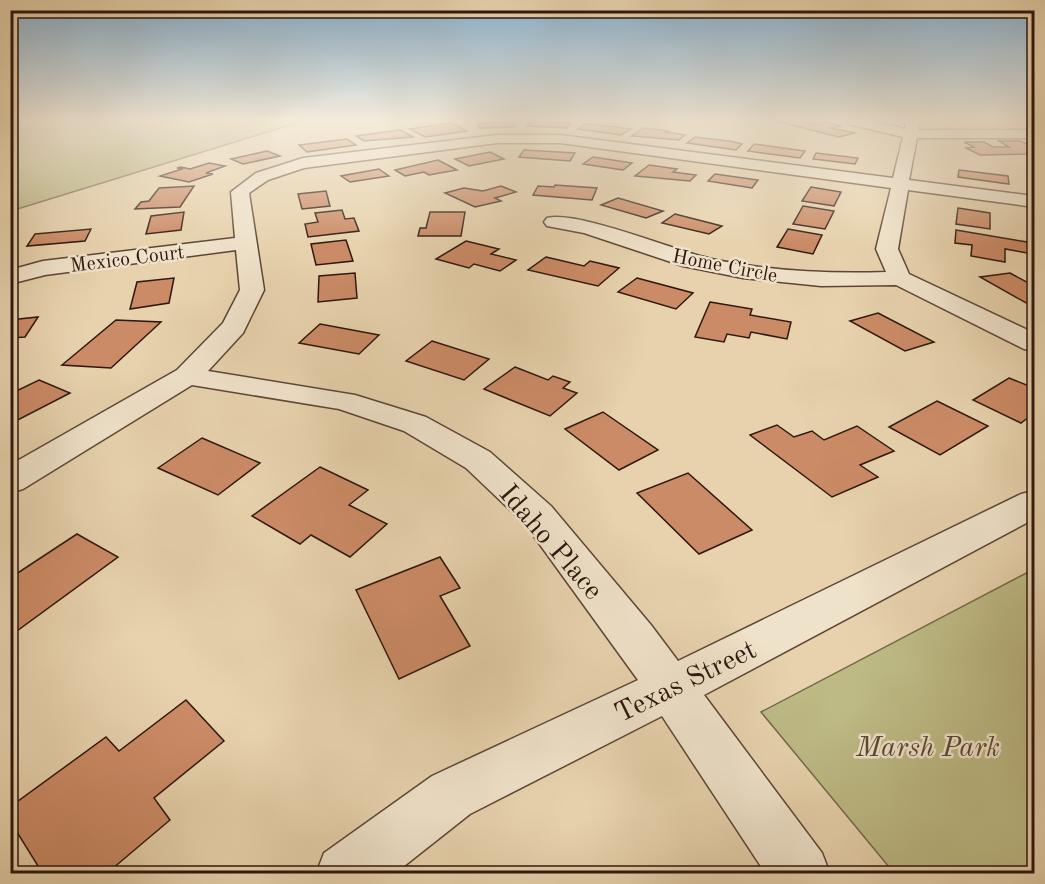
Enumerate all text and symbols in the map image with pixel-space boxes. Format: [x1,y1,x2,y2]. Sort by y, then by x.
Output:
street label: Mexico Court [69,243,186,277]
street label: Home Circle [670,247,779,287]
street label: Idaho Place [493,480,607,606]
street label: Texas Street [611,636,761,729]
park label: Marsh Park [855,735,1000,763]

